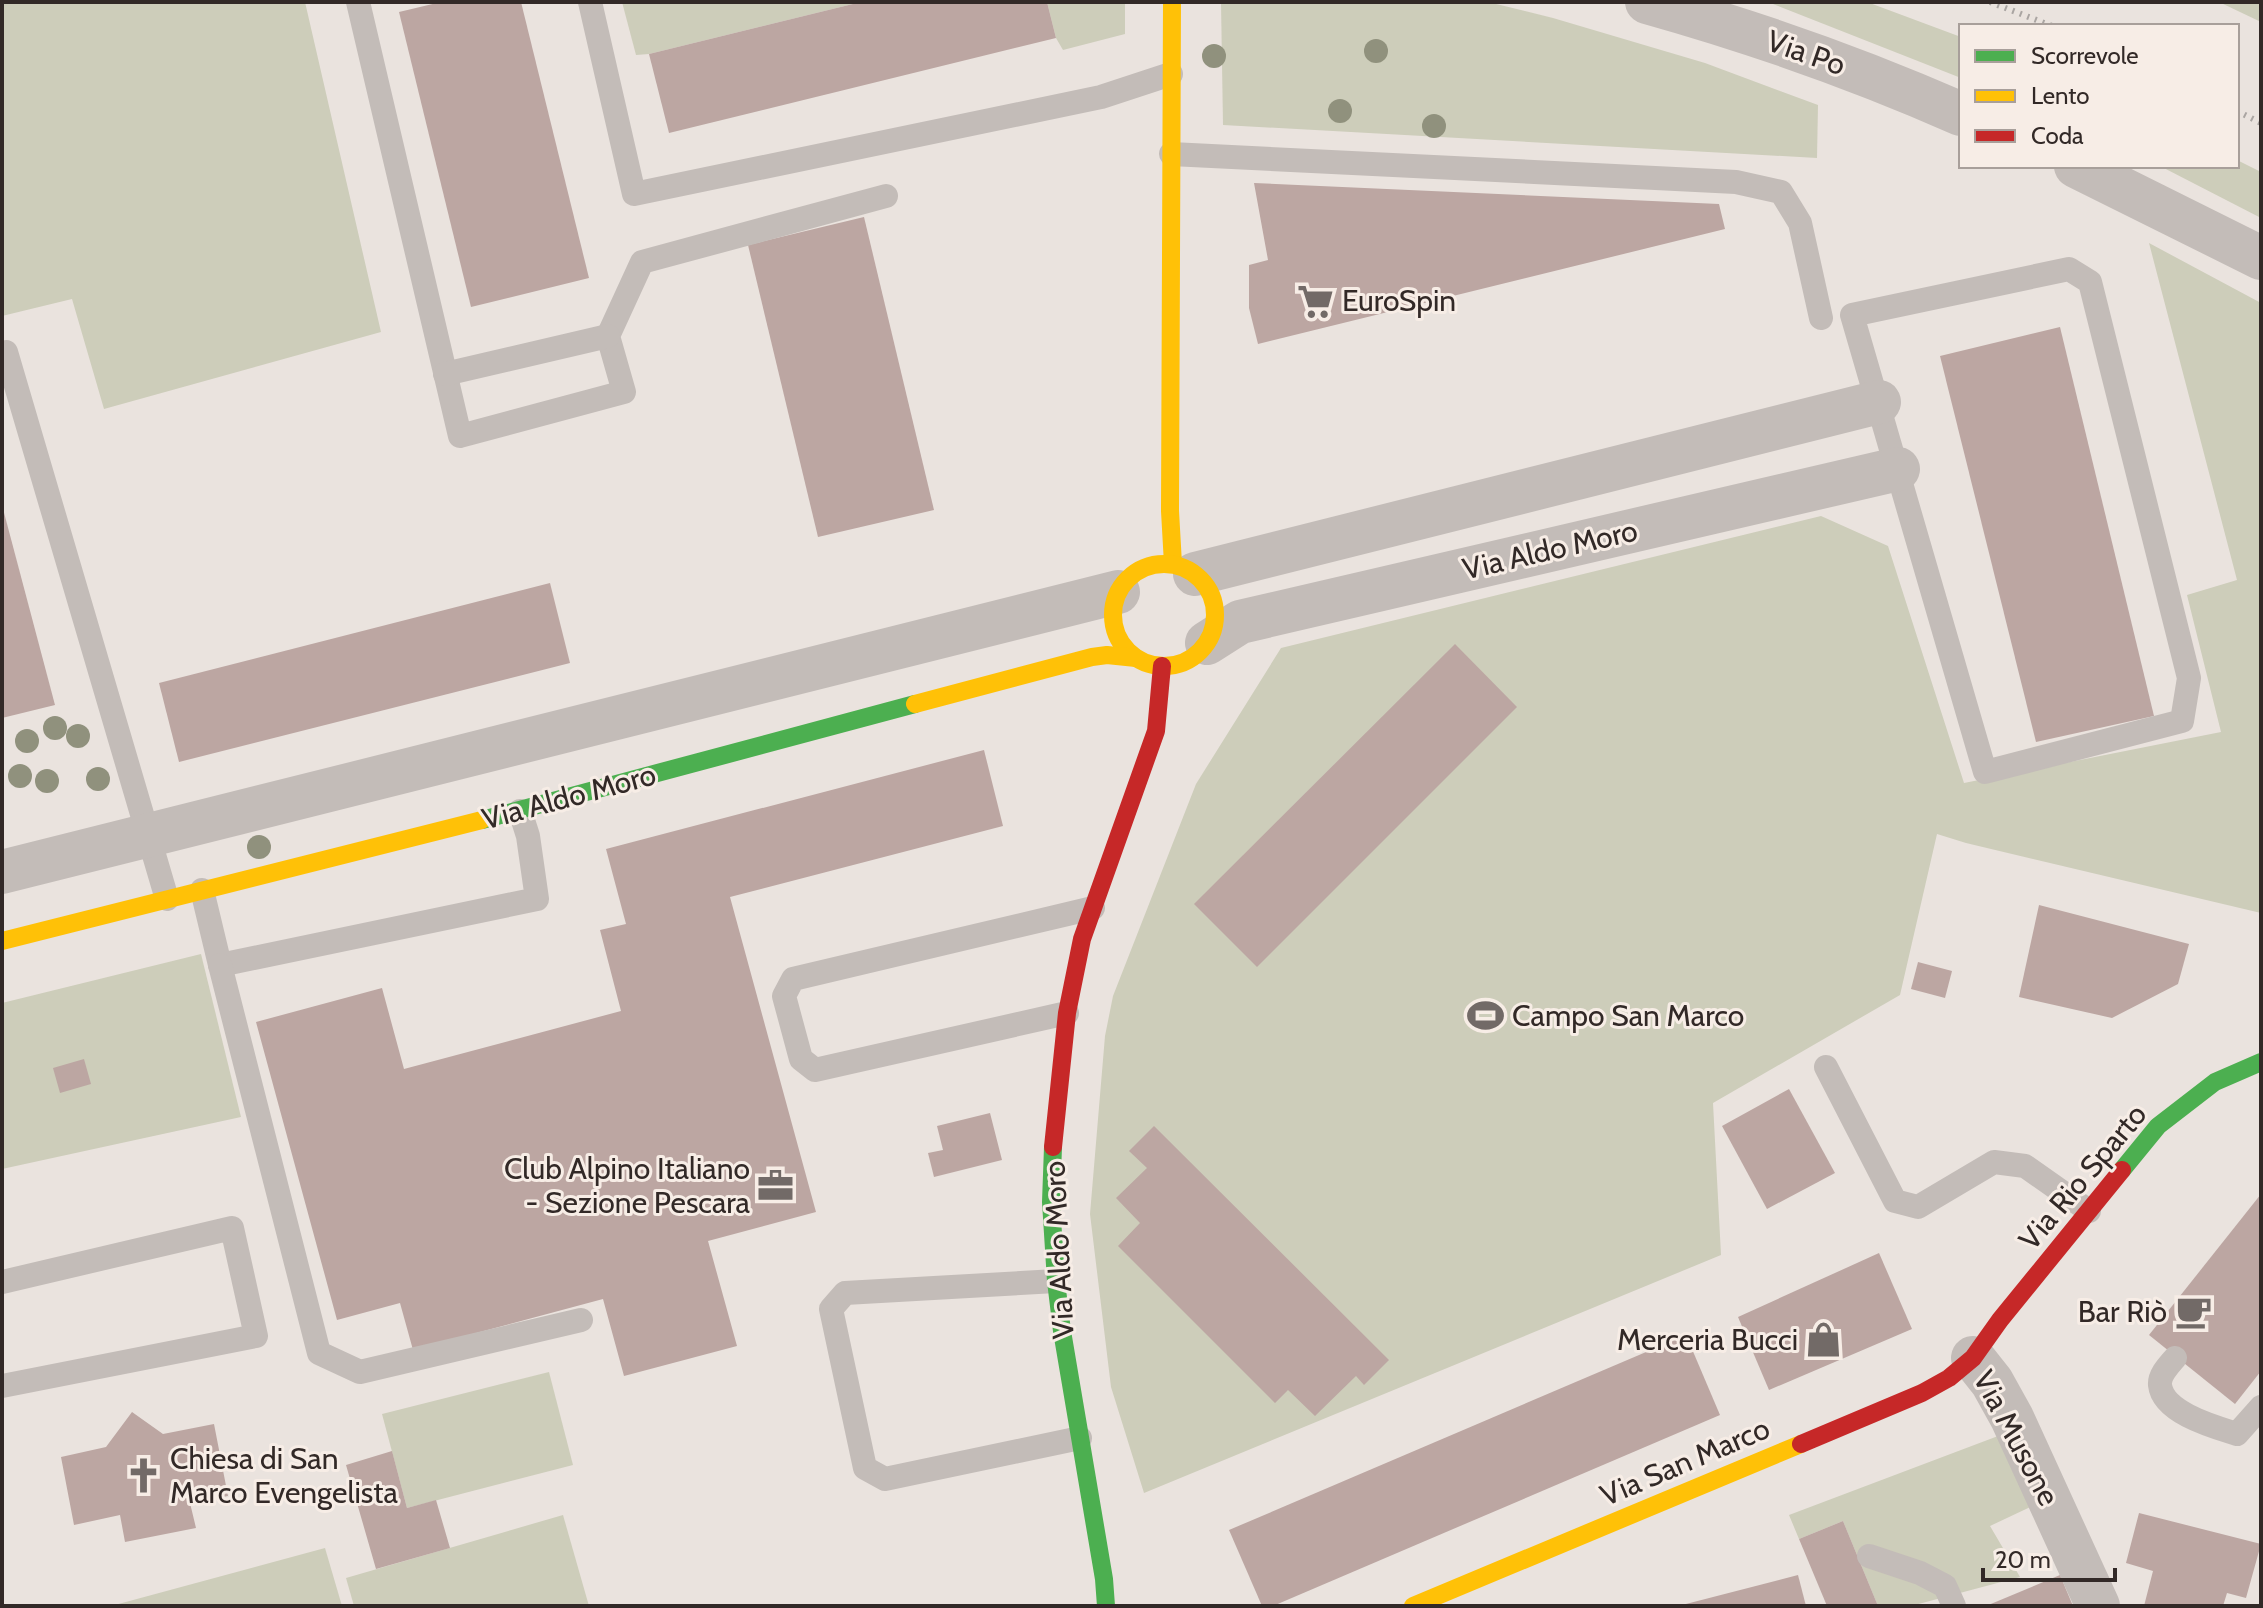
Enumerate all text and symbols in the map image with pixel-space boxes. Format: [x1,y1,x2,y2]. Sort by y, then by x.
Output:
street label: Via Po [1762,22,1850,83]
legend [1959,24,2239,168]
text: Scorrevole [2031,41,2139,70]
text: Lento [2031,81,2090,110]
text: Coda [2031,121,2084,150]
supermarket icon: EuroSpin [1297,282,1335,320]
place label: EuroSpin [1342,282,1456,319]
street label: Via Aldo Moro [1459,511,1641,588]
street label: Via Aldo Moro [478,756,660,837]
sports icon: Campo San Marco [1467,997,1505,1035]
place label: Campo San Marco [1512,997,1744,1034]
street label: Via Rio Sparto [2011,1096,2154,1257]
place label: Club Alpino Italiano - Sezione Pescara [504,1150,751,1221]
street label: Via Aldo Moro [1035,1160,1082,1340]
office icon: Club Alpino Italiano - Sezione Pescara [757,1167,795,1205]
place label: Bar Riò [2078,1293,2167,1330]
cafe icon: Bar Riò [2174,1293,2212,1331]
place label: Merceria Bucci [1617,1321,1798,1358]
shop icon: Merceria Bucci [1805,1321,1843,1359]
street label: Via Musone [1965,1364,2067,1512]
street label: Via San Marco [1595,1409,1775,1514]
place label: Chiesa di San Marco Evengelista [170,1440,398,1511]
church icon: Chiesa di San Marco Evengelista [125,1457,163,1495]
scale bar [1983,1532,2115,1582]
text: 20 m [1995,1545,2051,1574]

